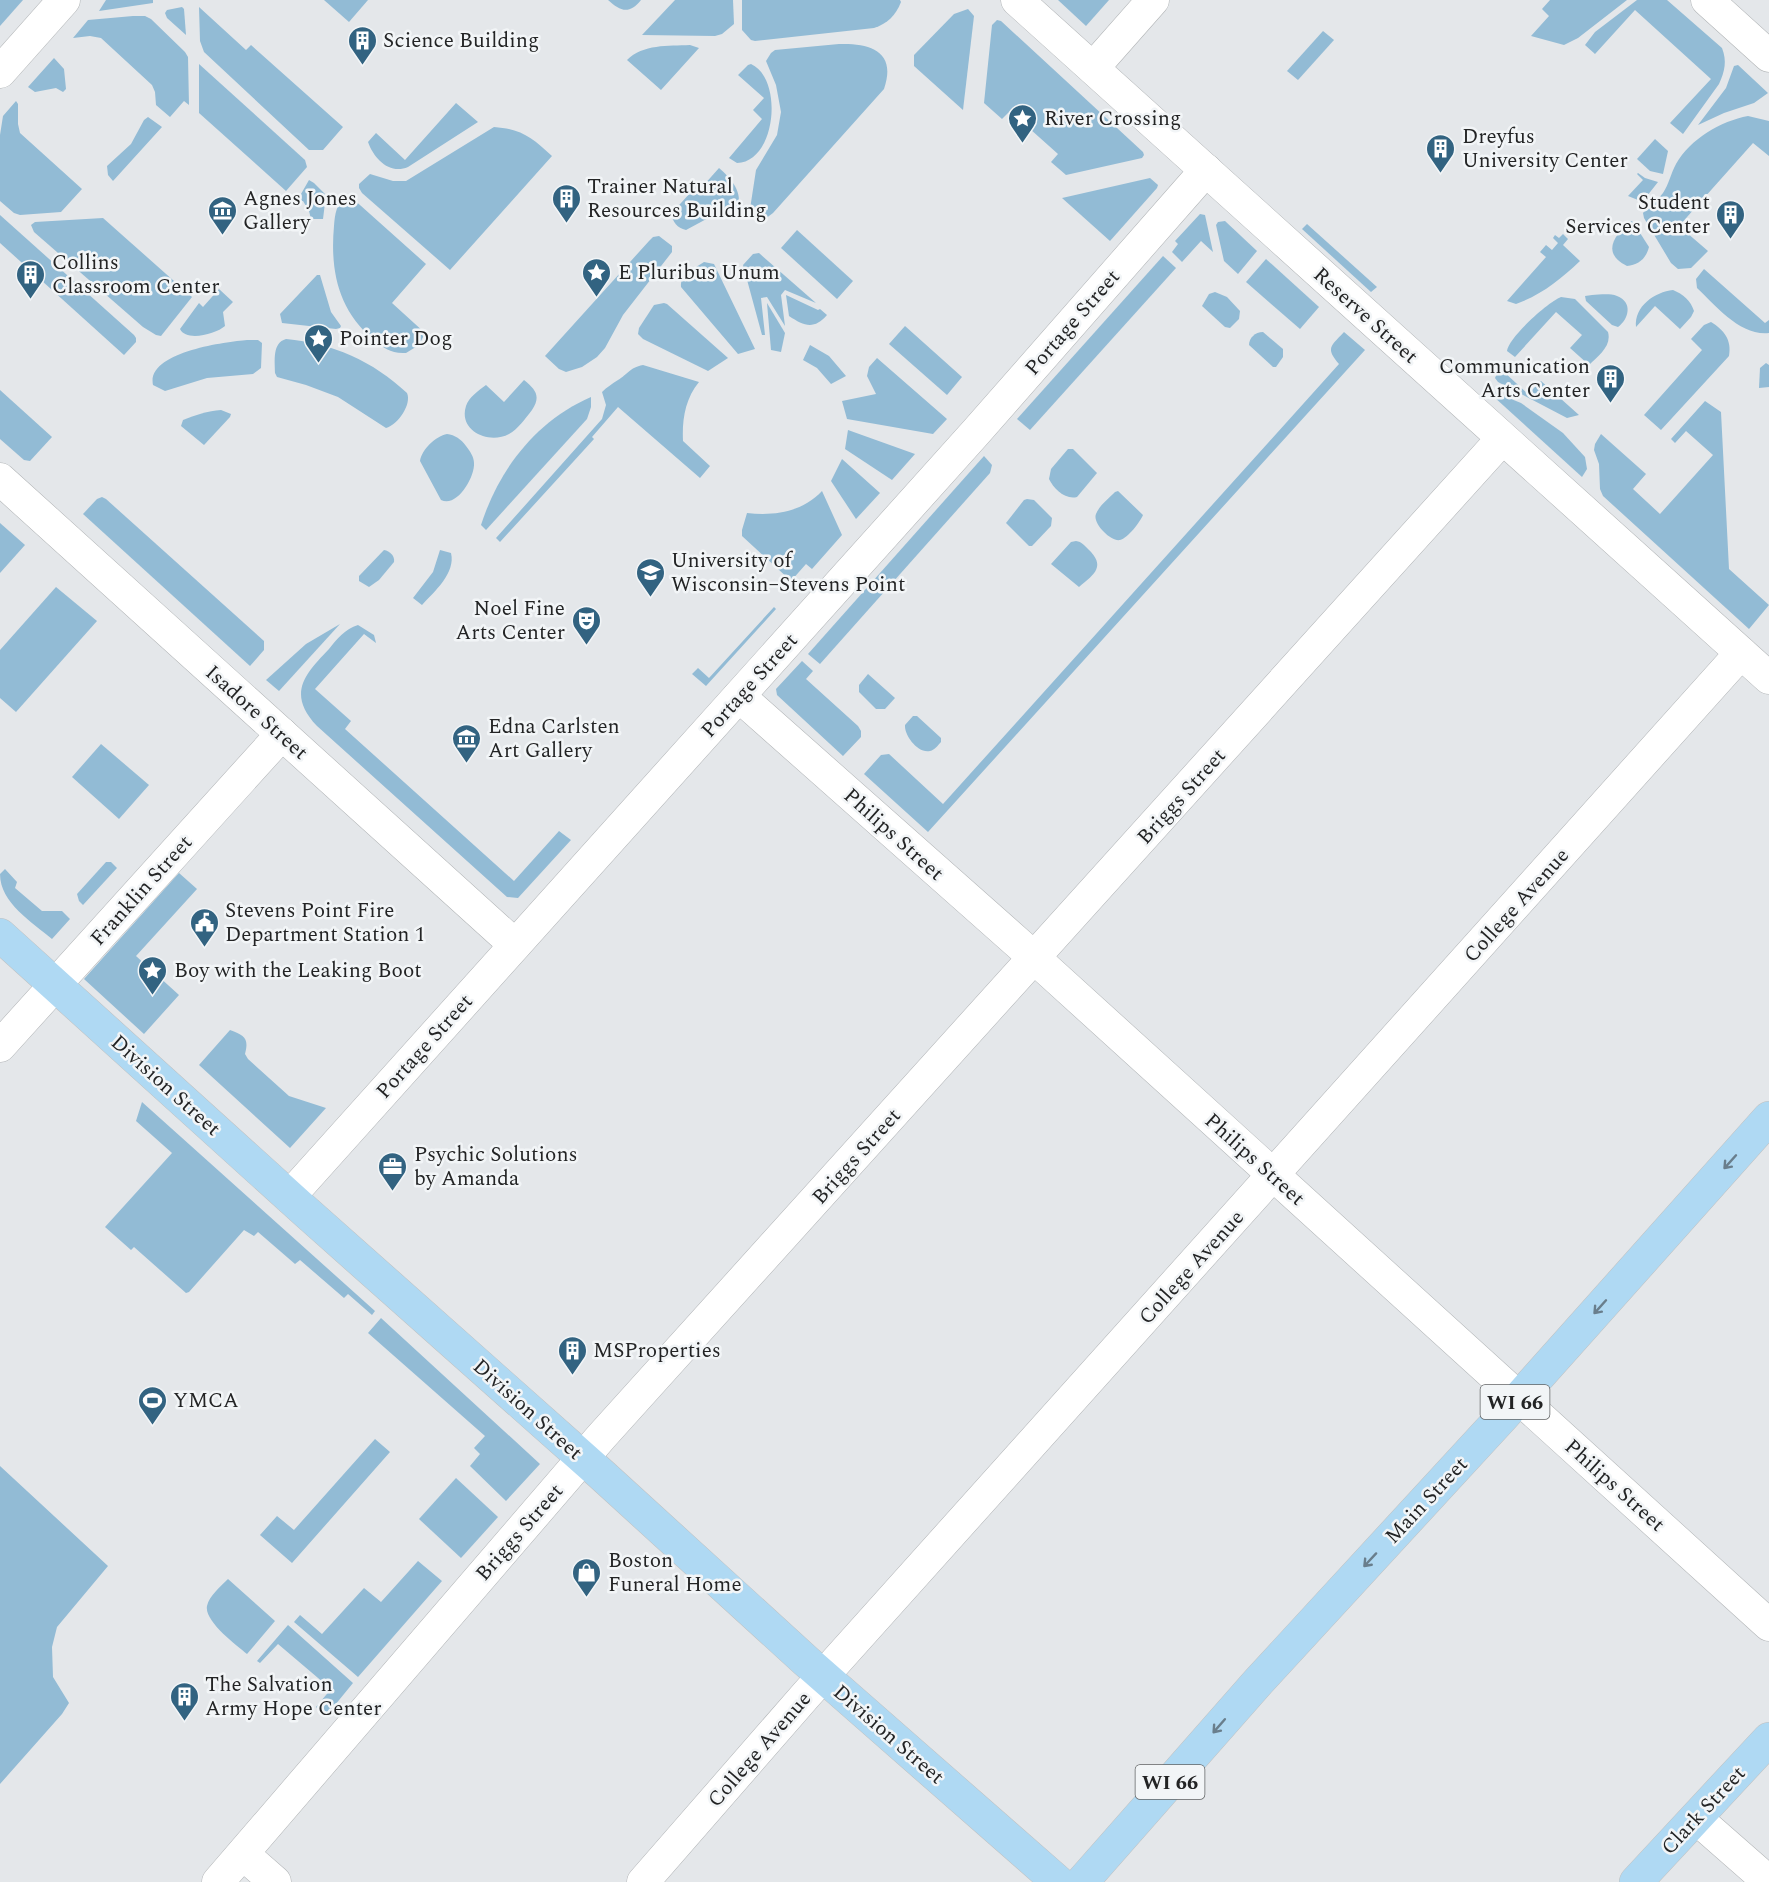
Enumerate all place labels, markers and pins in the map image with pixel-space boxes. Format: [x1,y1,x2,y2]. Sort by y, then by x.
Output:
building icon: Science Building [346,24,378,66]
place label: Science Building [383,25,539,57]
place icon: River Crossing [1007,102,1039,144]
place label: River Crossing [1044,103,1181,135]
place label: Dreyfus University Center [1462,121,1628,177]
building icon: Dreyfus University Center [1425,132,1457,174]
place label: Trainer Natural Resources Building [587,171,766,227]
building icon: Trainer Natural Resources Building [550,182,582,224]
place label: Agnes Jones Gallery [243,183,357,239]
place label: Student Services Center [1565,187,1710,243]
museum icon: Agnes Jones Gallery [206,194,238,236]
building icon: Student Services Center [1715,198,1747,240]
place label: Collins Classroom Center [52,247,220,303]
place icon: E Pluribus Unum [581,256,613,298]
place label: E Pluribus Unum [618,257,780,289]
building icon: Collins Classroom Center [15,258,47,300]
place icon: Pointer Dog [302,322,334,364]
place label: Pointer Dog [339,323,452,355]
place label: Communication Arts Center [1439,351,1590,407]
building icon: Communication Arts Center [1595,362,1627,404]
place label: University of Wisconsin–Stevens Point [671,545,905,601]
school or university icon: University of Wisconsin–Stevens Point [634,556,666,598]
place label: Noel Fine Arts Center [456,593,565,649]
theatre icon: Noel Fine Arts Center [570,604,602,646]
place label: Edna Carlsten Art Gallery [488,711,620,767]
museum icon: Edna Carlsten Art Gallery [451,722,483,764]
place label: Stevens Point Fire Department Station 1 [225,895,425,951]
public building icon: Stevens Point Fire Department Station 1 [188,906,220,948]
place icon: Boy with the Leaking Boot [137,954,169,996]
place label: Boy with the Leaking Boot [174,955,422,987]
place label: Psychic Solutions by Amanda [414,1139,578,1195]
office icon: Psychic Solutions by Amanda [377,1150,409,1192]
building icon: MSProperties [556,1334,588,1376]
place label: MSProperties [593,1335,721,1367]
sports icon: YMCA [136,1384,168,1426]
place label: YMCA [173,1385,239,1417]
place label: Boston Funeral Home [608,1545,742,1601]
shop icon: Boston Funeral Home [571,1556,603,1598]
place label: The Salvation Army Hope Center [205,1669,382,1725]
building icon: The Salvation Army Hope Center [168,1680,200,1722]

